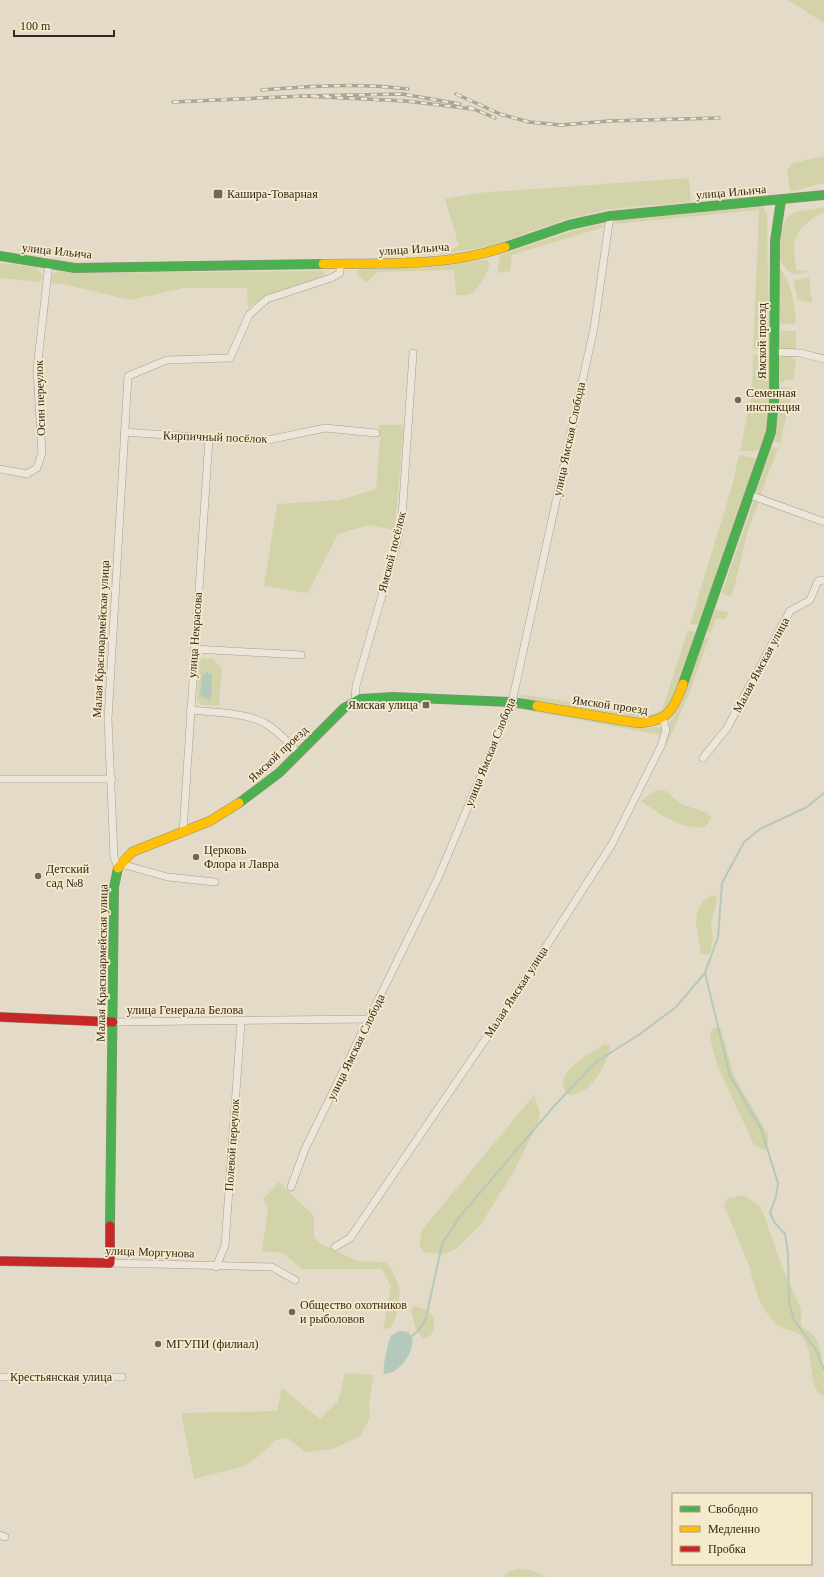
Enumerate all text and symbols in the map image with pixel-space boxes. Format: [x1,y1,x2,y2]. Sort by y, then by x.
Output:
scale bar [14,12,114,38]
text: 100 m [20,19,51,33]
street label: улица Ильича [695,182,767,202]
place label: Кашира-Товарная [227,187,318,201]
marker: Кашира-Товарная [212,188,224,200]
street label: улица Ильича [21,240,93,262]
street label: улица Ильича [378,240,450,258]
street label: Ямской проезд [755,303,769,379]
street label: Осин переулок [32,360,48,436]
street label: улица Ямская Слобода [550,380,588,497]
place label: Семенная инспекция [746,386,801,414]
marker: Семенная инспекция [733,395,743,405]
street label: Кирпичный посёлок [163,428,268,446]
street label: Ямской посёлок [375,510,409,594]
street label: Малая Красноармейская улица [90,559,112,718]
street label: улица Некрасова [185,591,205,678]
street label: Малая Ямская улица [730,614,792,715]
street label: Ямской проезд [571,693,649,717]
street label: улица Ямская Слобода [462,695,519,809]
place label: Ямская улица [348,698,419,712]
marker: Ямская улица [421,700,431,710]
street label: Ямской проезд [245,723,311,785]
place label: Церковь Флора и Лавра [204,843,280,871]
marker: Церковь Флора и Лавра [191,852,201,862]
place label: Детский сад №8 [46,862,90,890]
marker: Детский сад №8 [33,871,43,881]
street label: Малая Красноармейская улица [94,883,110,1042]
street label: Малая Ямская улица [481,943,551,1040]
street label: улица Ямская Слобода [324,991,388,1102]
street label: улица Генерала Белова [127,1003,244,1017]
street label: Полевой переулок [222,1098,242,1192]
street label: улица Моргунова [105,1243,195,1261]
place label: Общество охотников и рыболовов [300,1298,407,1326]
marker: Общество охотников и рыболовов [287,1307,297,1317]
place label: МГУПИ (филиал) [166,1337,258,1351]
marker: МГУПИ (филиал) [153,1339,163,1349]
street label: Крестьянская улица [10,1370,113,1384]
legend [672,1493,812,1565]
text: Свободно [708,1502,758,1516]
text: Медленно [708,1522,760,1536]
text: Пробка [708,1542,746,1556]

